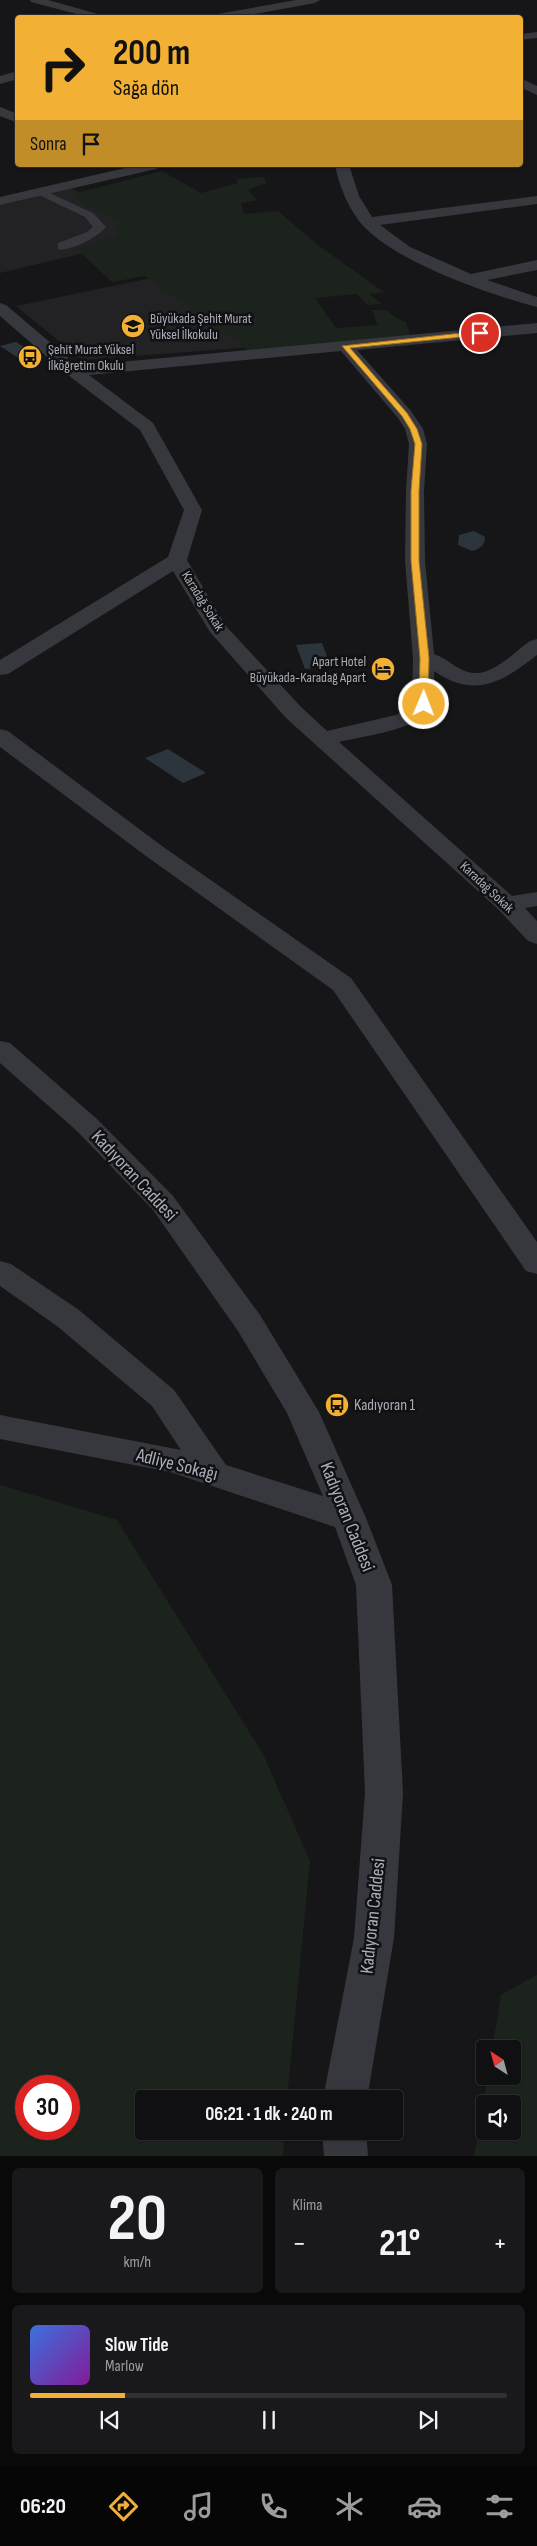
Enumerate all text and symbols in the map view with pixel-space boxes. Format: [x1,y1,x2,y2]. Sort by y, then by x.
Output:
text: 200 m [113,32,190,75]
icon: right [30,35,95,100]
text: Sağa dön [113,75,179,102]
icon: arrive [77,130,105,158]
text: Sonra [30,133,67,156]
place label: Büyükada Şehit Murat Yüksel İlkokulu [150,310,252,343]
pin [459,312,501,354]
school or university icon: Büyükada Şehit Murat Yüksel İlkokulu [120,313,146,339]
icon: arrive [466,319,494,347]
place label: Şehit Murat Yüksel İlköğretim Okulu [48,341,134,374]
bus stop icon: Şehit Murat Yüksel İlköğretim Okulu [17,344,43,370]
street label: Karadağ Sokak [178,568,229,635]
place label: Apart Hotel Büyükada-Karadağ Apart [250,653,366,686]
hotel icon: Apart Hotel Büyükada-Karadağ Apart [370,656,396,682]
position arrow [397,677,449,729]
street label: Karadağ Sokak [456,858,518,917]
street label: Kadıyoran Caddesi [86,1126,182,1226]
bus stop icon: Kadıyoran 1 [324,1392,350,1418]
place label: Kadıyoran 1 [354,1396,416,1415]
street label: Adliye Sokağı [133,1444,220,1486]
street label: Kadıyoran Caddesi [315,1459,379,1575]
street label: Kadıyoran Caddesi [356,1857,390,1975]
north arrow [476,2040,521,2085]
map controls [476,2040,521,2140]
speed limit sign: 30 [15,2075,80,2140]
button: sound [476,2095,521,2140]
text: 06:21 · 1 dk · 240 m [205,2103,333,2126]
text: 20 [108,2181,167,2259]
text: Klima [293,2196,323,2215]
text: 21° [379,2221,420,2266]
text: − [293,2227,306,2260]
text: + [493,2227,507,2260]
text: km/h [123,2253,151,2272]
text: Slow Tide [105,2334,169,2357]
text: Marlow [105,2357,144,2376]
icon: previous [96,2406,124,2434]
icon: pause [255,2406,283,2434]
icon: next [414,2406,442,2434]
icon: directions [106,2489,141,2524]
icon: music [181,2489,216,2524]
icon: phone [256,2489,291,2524]
icon: climate [332,2489,367,2524]
icon: car [407,2489,442,2524]
icon: filters [482,2489,517,2524]
text: 06:20 [20,2493,66,2520]

